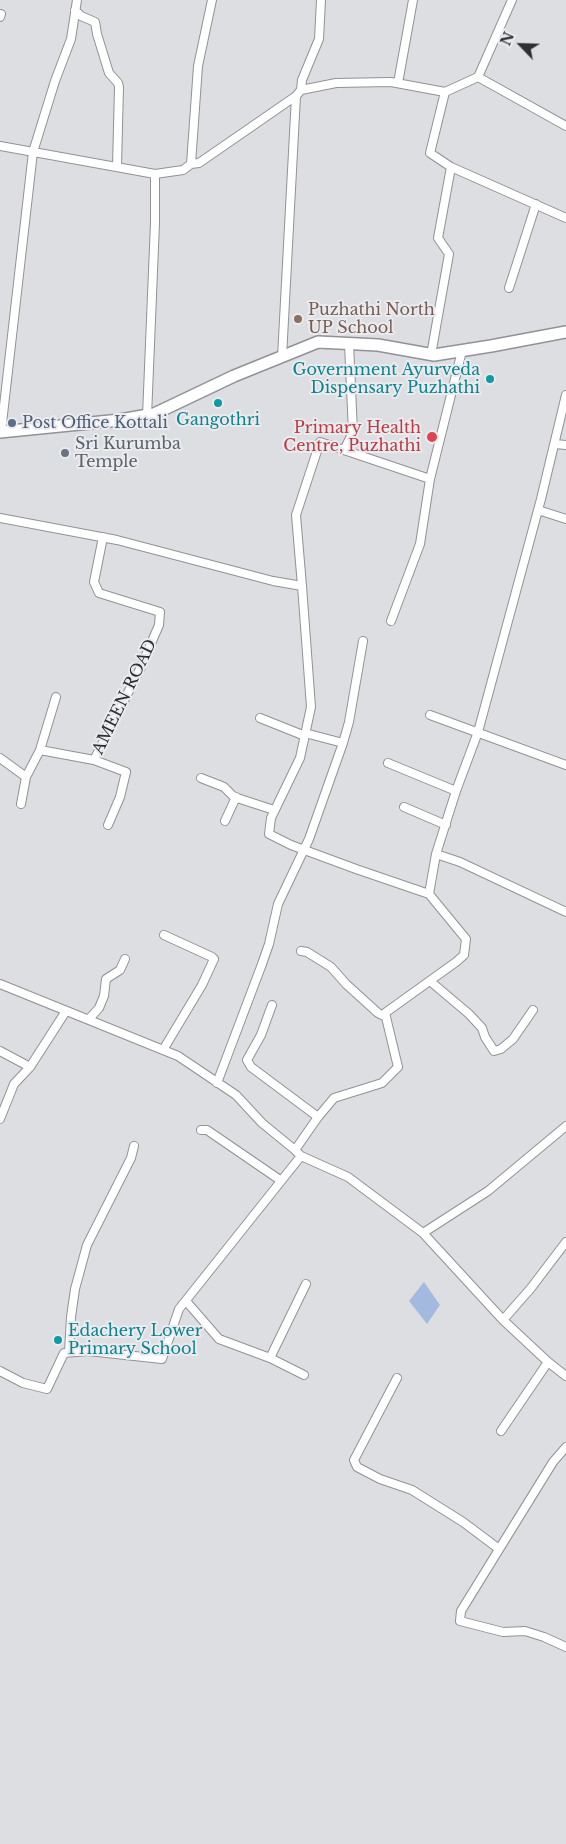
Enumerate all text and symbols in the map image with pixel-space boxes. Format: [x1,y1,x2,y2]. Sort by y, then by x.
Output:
north arrow [496,20,546,70]
text: N [496,29,518,49]
place label: Puzhathi North UP School [308,300,435,338]
marker: Puzhathi North UP School [292,313,304,325]
place label: Government Ayurveda Dispensary Puzhathi [293,360,480,398]
marker: Government Ayurveda Dispensary Puzhathi [484,373,496,385]
marker: Gangothri [212,397,224,409]
place label: Gangothri [176,410,260,430]
place label: Post Office Kottali [22,413,168,433]
marker: Post Office Kottali [6,417,18,429]
place label: Primary Health Centre, Puzhathi [283,418,421,456]
marker: Primary Health Centre, Puzhathi [425,430,439,444]
place label: Sri Kurumba Temple [75,434,181,472]
marker: Sri Kurumba Temple [59,447,71,459]
street label: AMEEN ROAD [89,636,161,758]
place label: Edachery Lower Primary School [68,1321,202,1359]
marker: Edachery Lower Primary School [52,1334,64,1346]

